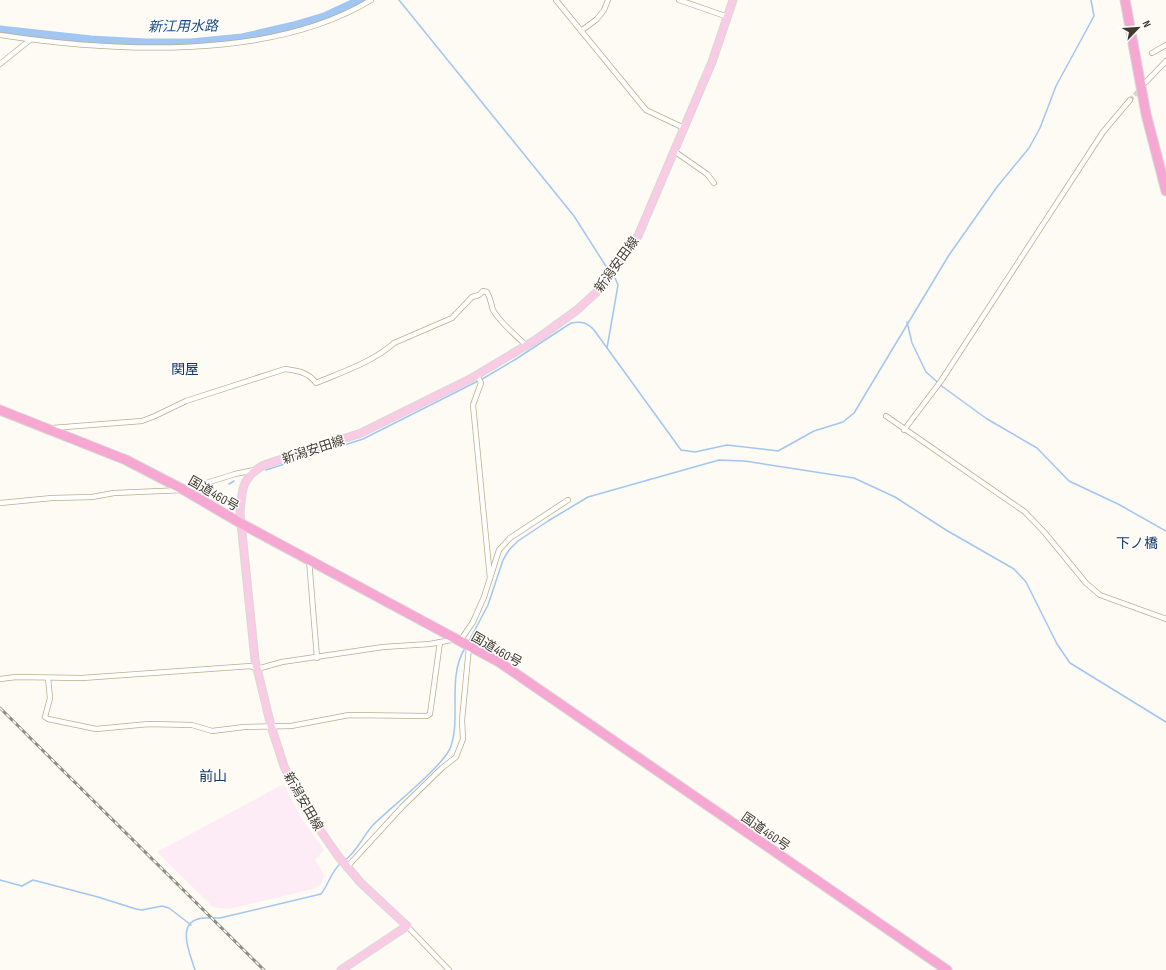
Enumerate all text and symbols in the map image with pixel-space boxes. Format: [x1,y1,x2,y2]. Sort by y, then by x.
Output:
north arrow [1118,8,1158,48]
water label: 新江用水路 [148,17,219,36]
text: N [1139,19,1154,30]
street label: 新潟安田線 [591,234,642,296]
district label: 関屋 [171,361,199,378]
street label: 新潟安田線 [280,432,347,468]
street label: 国道460号 [185,473,242,515]
district label: 下ノ橋 [1116,535,1158,552]
street label: 国道460号 [468,629,525,671]
district label: 前山 [199,768,227,785]
street label: 新潟安田線 [280,769,326,834]
street label: 国道460号 [738,809,793,854]

